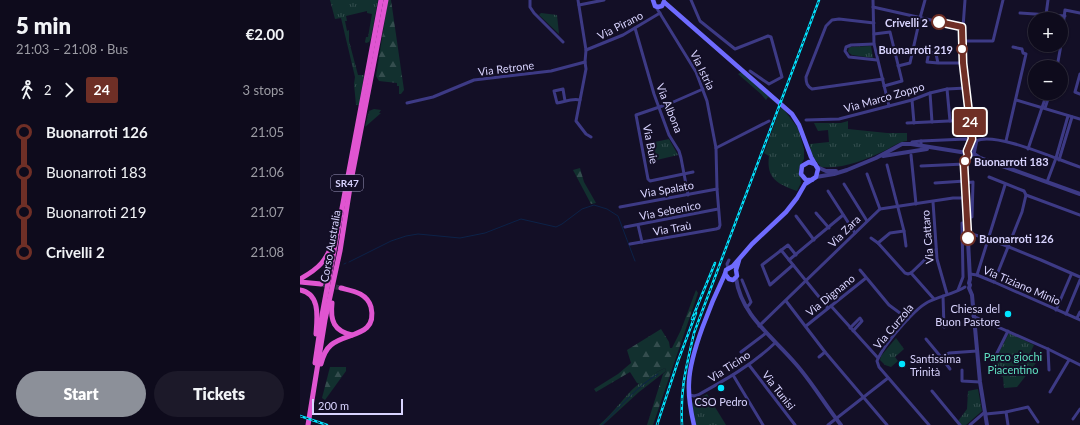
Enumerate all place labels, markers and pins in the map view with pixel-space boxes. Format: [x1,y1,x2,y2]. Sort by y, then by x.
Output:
marker: Crivelli 2 [931,14,947,30]
place label: Crivelli 2 [885,16,928,29]
place label: Buonarroti 219 [878,43,953,56]
marker: Buonarroti 219 [956,43,968,55]
marker: Buonarroti 183 [959,155,971,167]
place label: Buonarroti 183 [974,155,1049,168]
marker: Buonarroti 126 [960,230,976,246]
place label: Buonarroti 126 [979,232,1054,245]
place label: Chiesa del Buon Pastore [935,302,1000,328]
marker: Chiesa del Buon Pastore [1003,309,1013,319]
place label: Santissima Trinità [910,352,961,378]
marker: Santissima Trinità [897,359,907,369]
marker: CSO Pedro [716,383,726,393]
place label: CSO Pedro [694,395,748,408]

